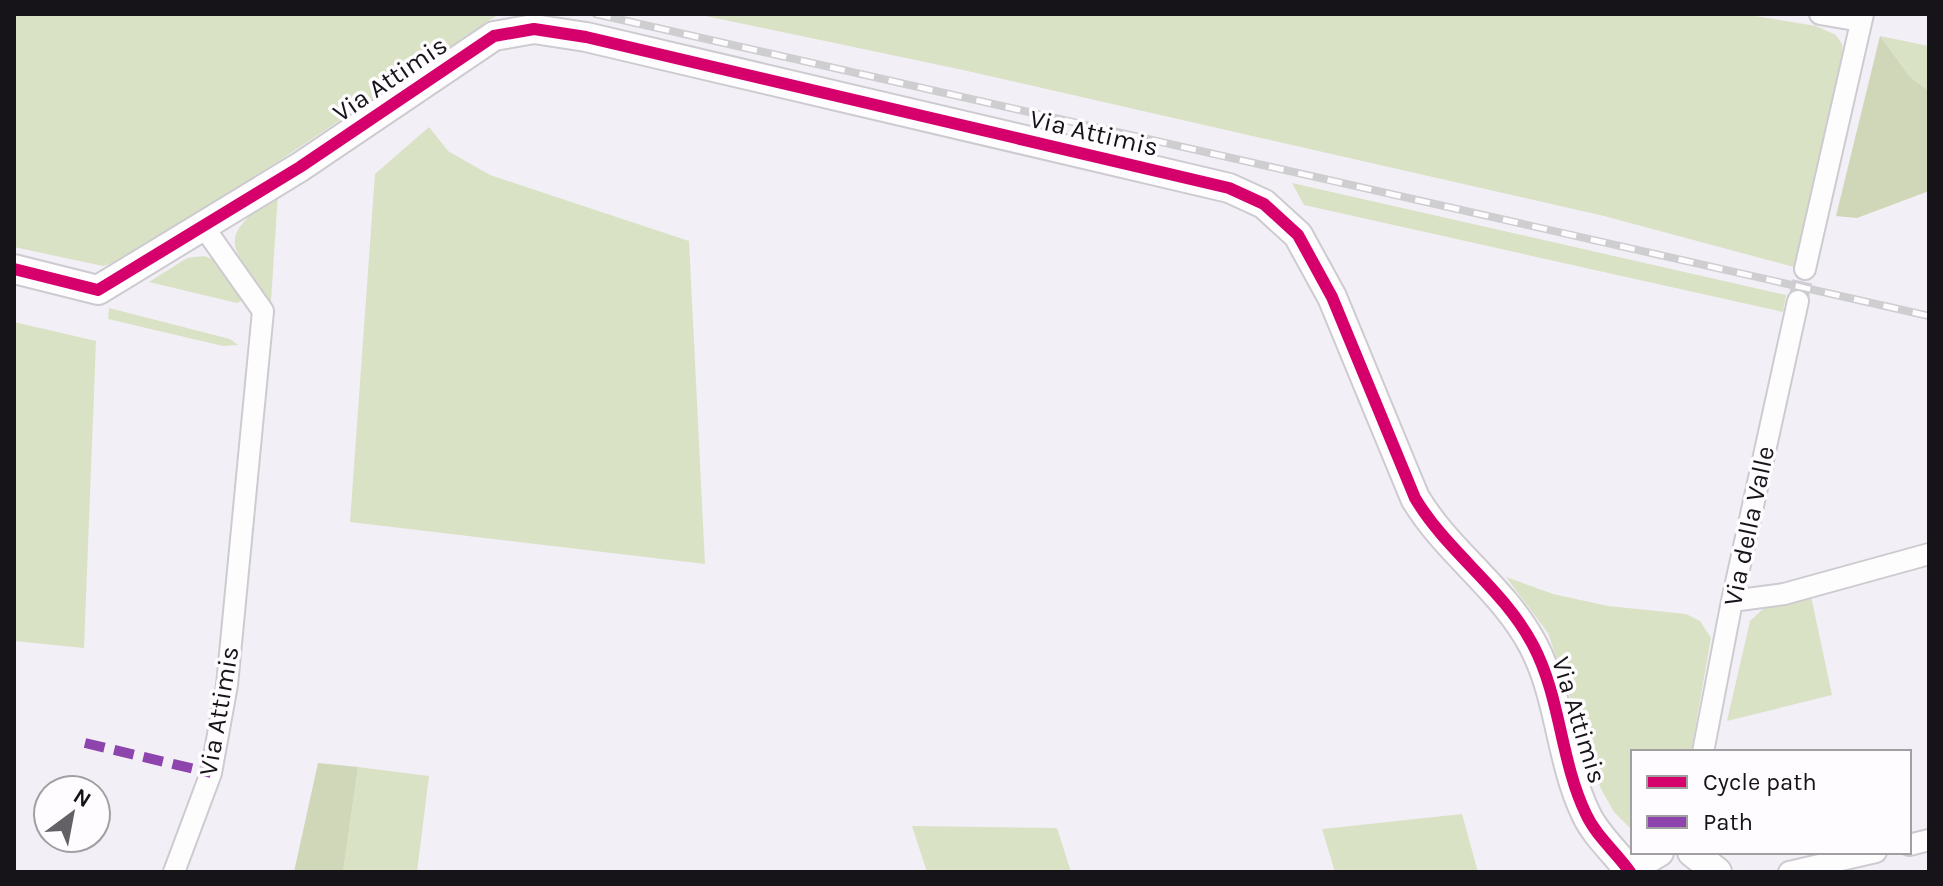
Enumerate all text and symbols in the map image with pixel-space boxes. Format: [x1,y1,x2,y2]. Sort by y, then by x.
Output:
street label: Via Attimis [327,30,453,128]
street label: Via Attimis [1027,103,1161,163]
street label: Via della Valle [1717,443,1781,609]
street label: Via Attimis [192,644,246,778]
street label: Via Attimis [1545,653,1613,787]
legend [1631,750,1911,854]
text: Cycle path [1703,768,1817,796]
north arrow [32,774,112,854]
text: N [68,783,96,813]
text: Path [1703,808,1753,836]

